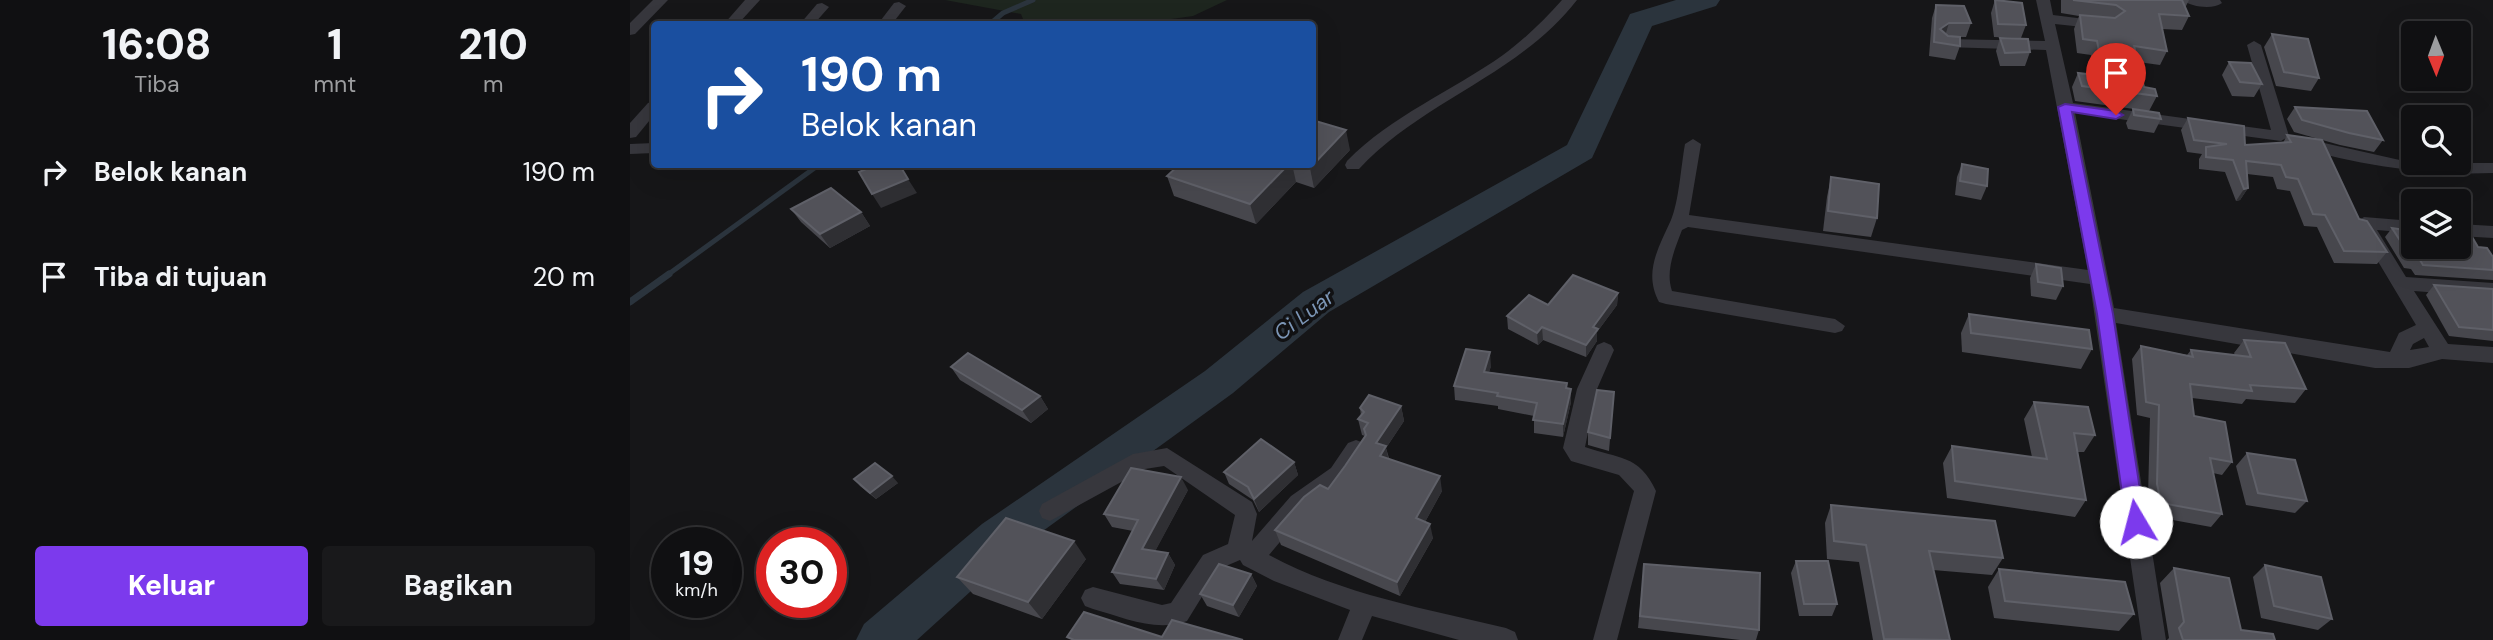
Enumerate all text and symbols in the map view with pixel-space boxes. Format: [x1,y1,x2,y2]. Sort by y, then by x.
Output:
text: 16:08 [102,17,212,72]
text: 1 [327,17,343,72]
text: 210 [458,17,528,72]
north arrow [2401,21,2471,91]
map controls [2401,21,2471,259]
text: 190 m [801,42,942,106]
pin [2086,43,2146,115]
icon: right [686,49,777,140]
icon: arrive [2097,54,2135,92]
text: Tiba [134,69,179,99]
text: mnt [314,69,356,99]
text: m [483,69,503,99]
text: Belok kanan [801,104,977,146]
button: search [2401,105,2471,175]
icon: right [35,153,73,191]
text: Belok kanan [94,155,247,189]
text: 190 m [523,155,595,189]
button: layers [2401,189,2471,259]
icon: arrive [35,258,73,296]
text: Tiba di tujuan [94,260,267,294]
text: 20 m [532,260,595,294]
water label: Ci Luar [1268,282,1341,347]
position arrow [2099,485,2173,559]
speed limit sign: 30 [756,527,847,618]
text: 19 [679,540,714,586]
button: Keluar [35,546,308,626]
button: Bagikan [322,546,595,626]
text: km/h [675,578,718,602]

